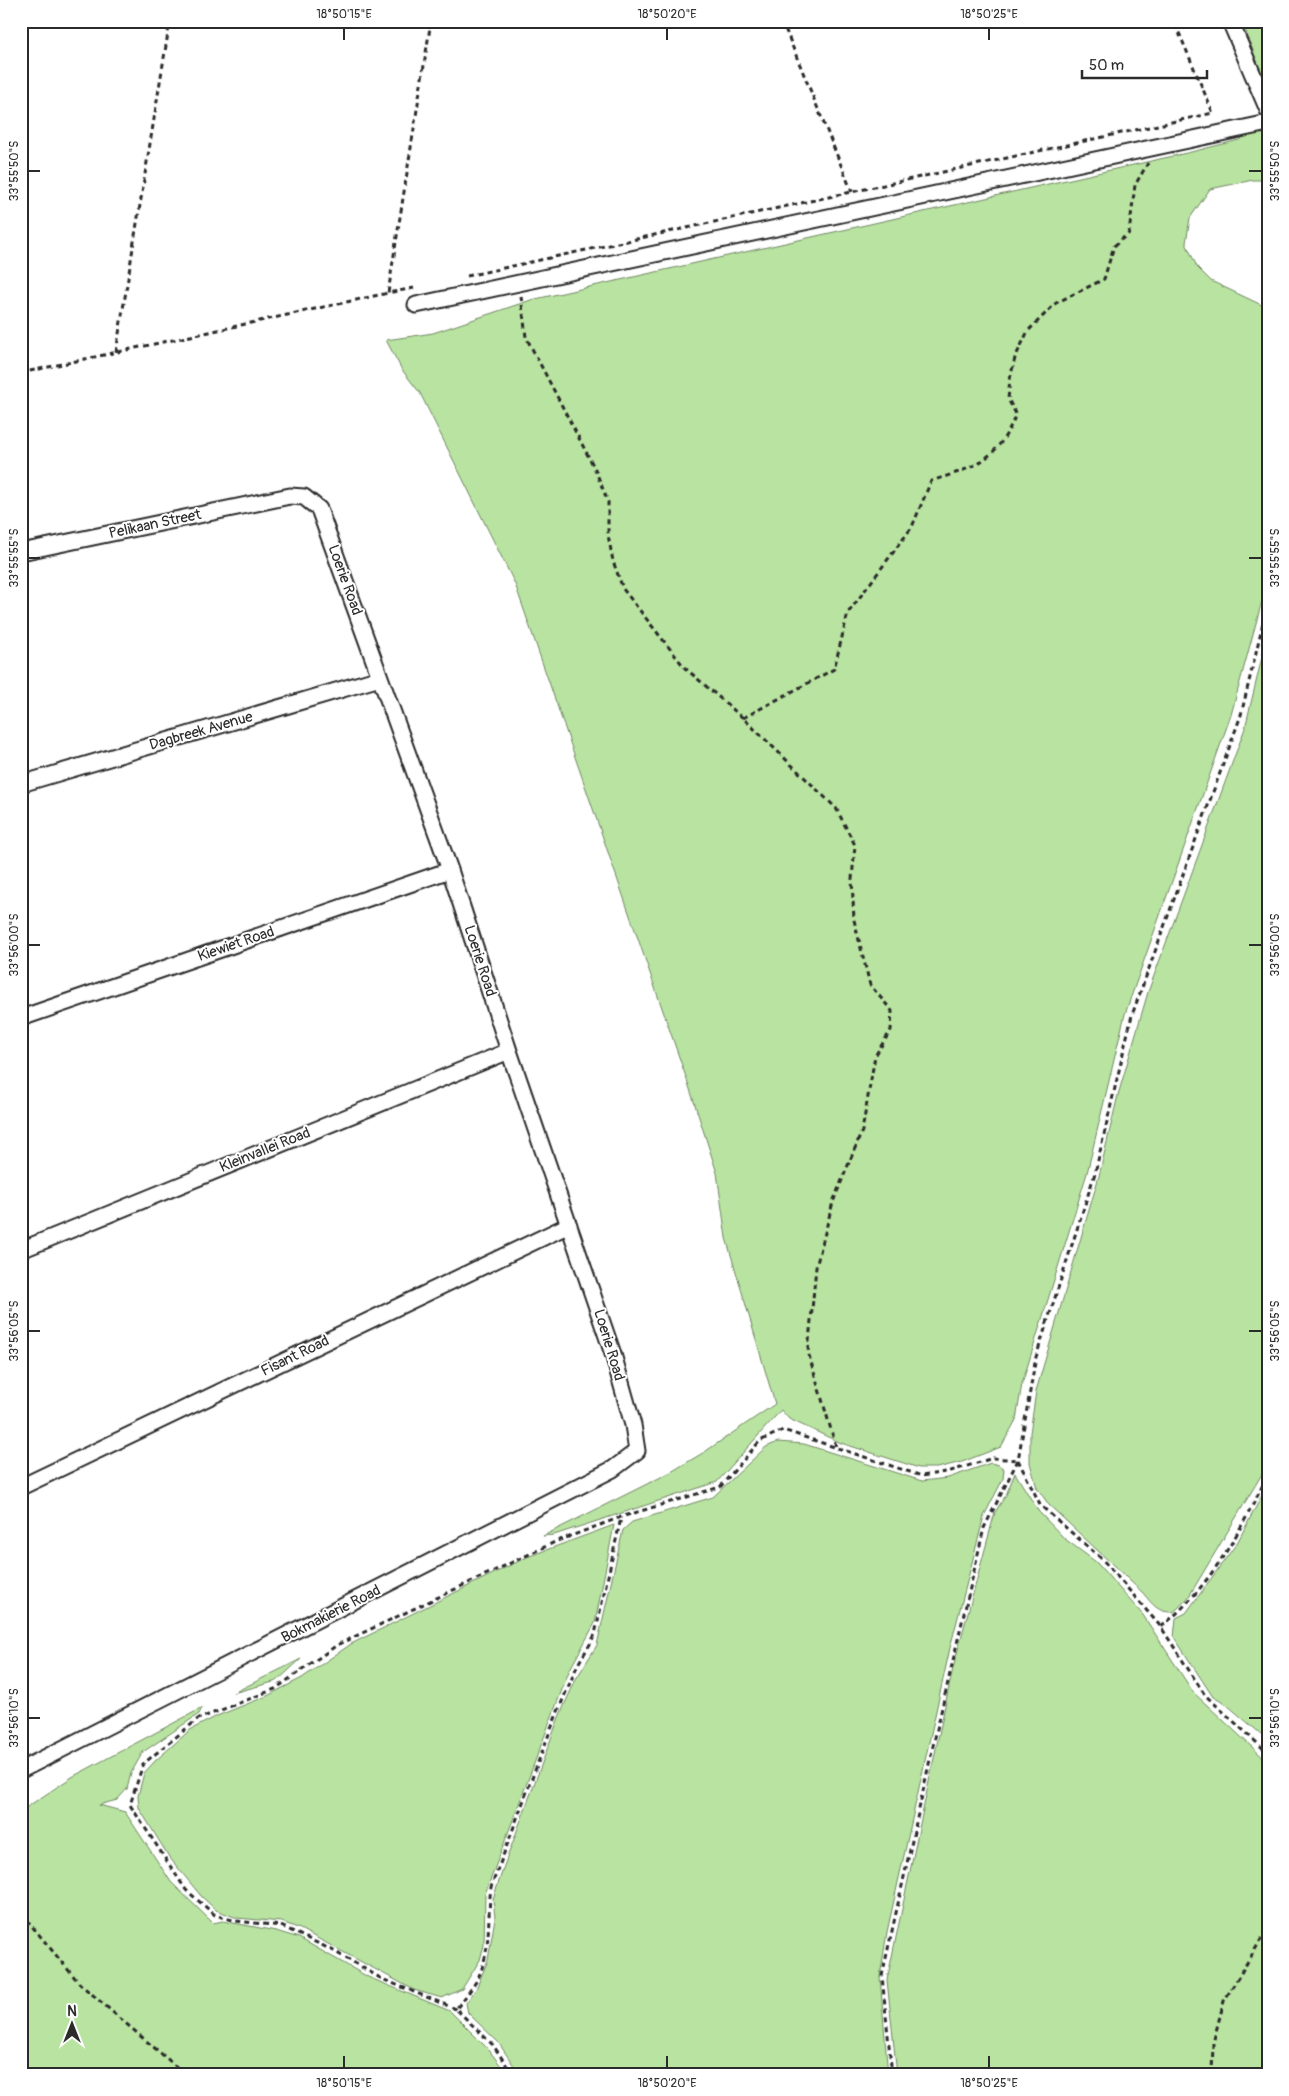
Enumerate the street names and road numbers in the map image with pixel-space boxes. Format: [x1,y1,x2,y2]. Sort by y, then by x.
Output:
street label: Pelikaan Street [107,505,204,543]
street label: Loerie Road [323,542,367,618]
street label: Dagbreek Avenue [147,707,256,755]
street label: Kiewiet Road [195,922,277,966]
street label: Loerie Road [460,923,500,999]
street label: Kleinvallei Road [217,1123,313,1177]
street label: Loerie Road [589,1307,629,1383]
street label: Fisant Road [258,1331,332,1381]
street label: Bokmakierie Road [278,1581,384,1647]

